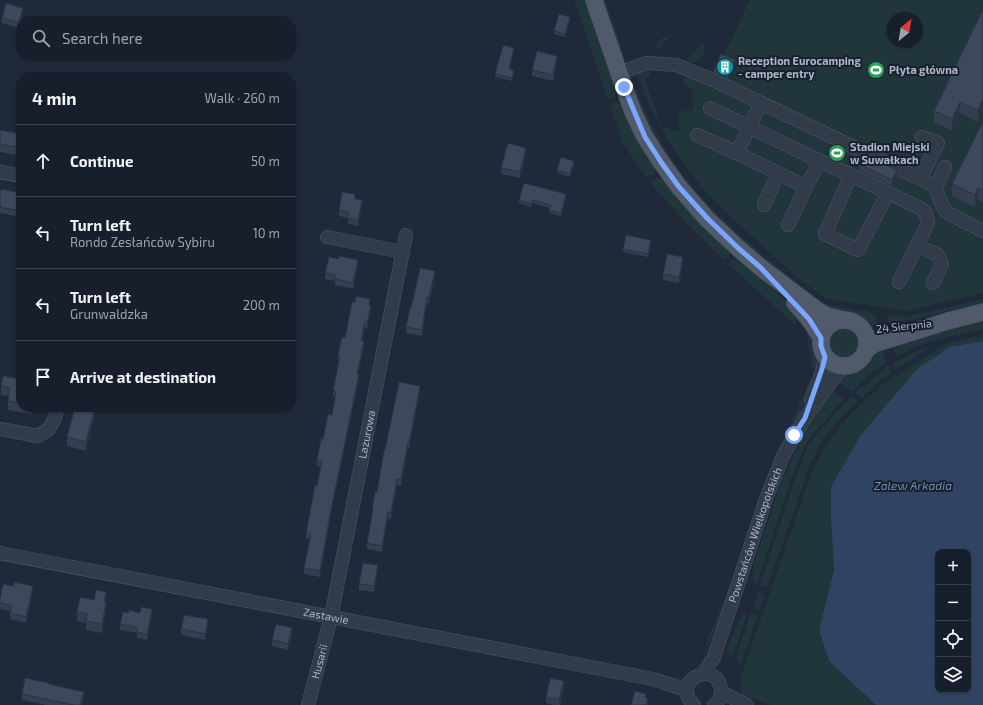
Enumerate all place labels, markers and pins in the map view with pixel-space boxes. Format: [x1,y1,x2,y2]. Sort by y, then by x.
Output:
place label: Reception Eurocamping - camper entry [738,54,861,81]
building icon: Reception Eurocamping - camper entry [715,57,735,77]
sports icon: Płyta główna [866,60,886,80]
place label: Płyta główna [889,63,958,77]
place label: Stadion Miejski w Suwałkach [850,140,930,166]
sports icon: Stadion Miejski w Suwałkach [827,143,847,163]

